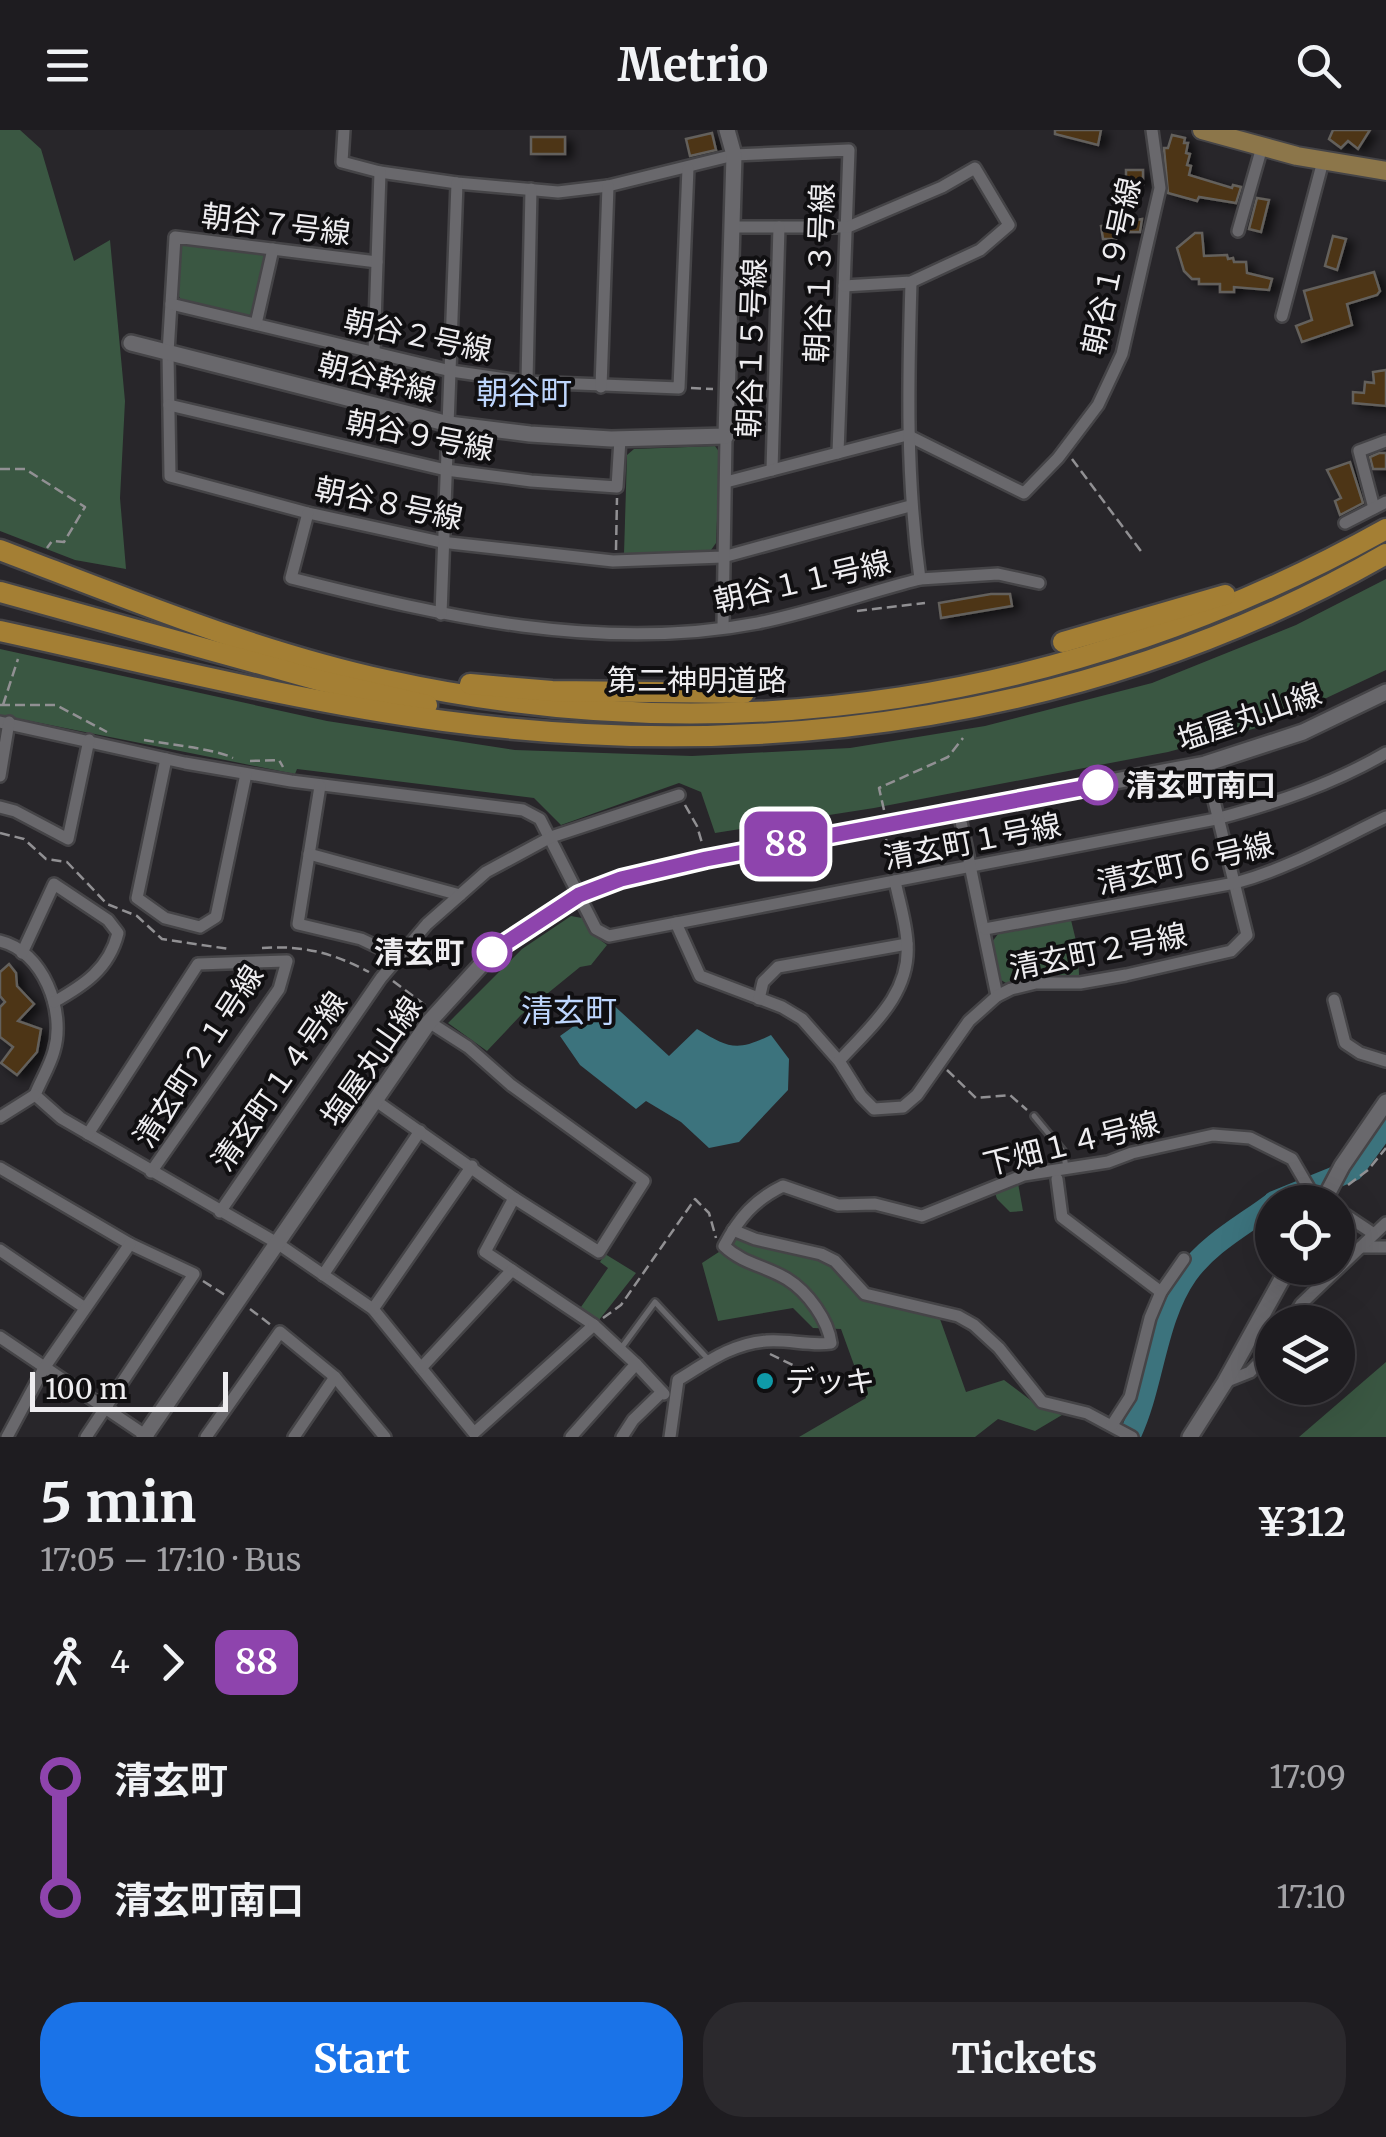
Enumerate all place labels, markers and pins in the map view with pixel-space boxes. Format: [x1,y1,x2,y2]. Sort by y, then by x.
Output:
marker: 清玄町南口 [1079,766,1117,804]
place label: 清玄町南口 [1126,766,1276,804]
place label: 清玄町 [374,933,464,971]
marker: 清玄町 [473,933,511,971]
place label: デッキ [785,1362,875,1400]
marker: デッキ [754,1370,776,1392]

